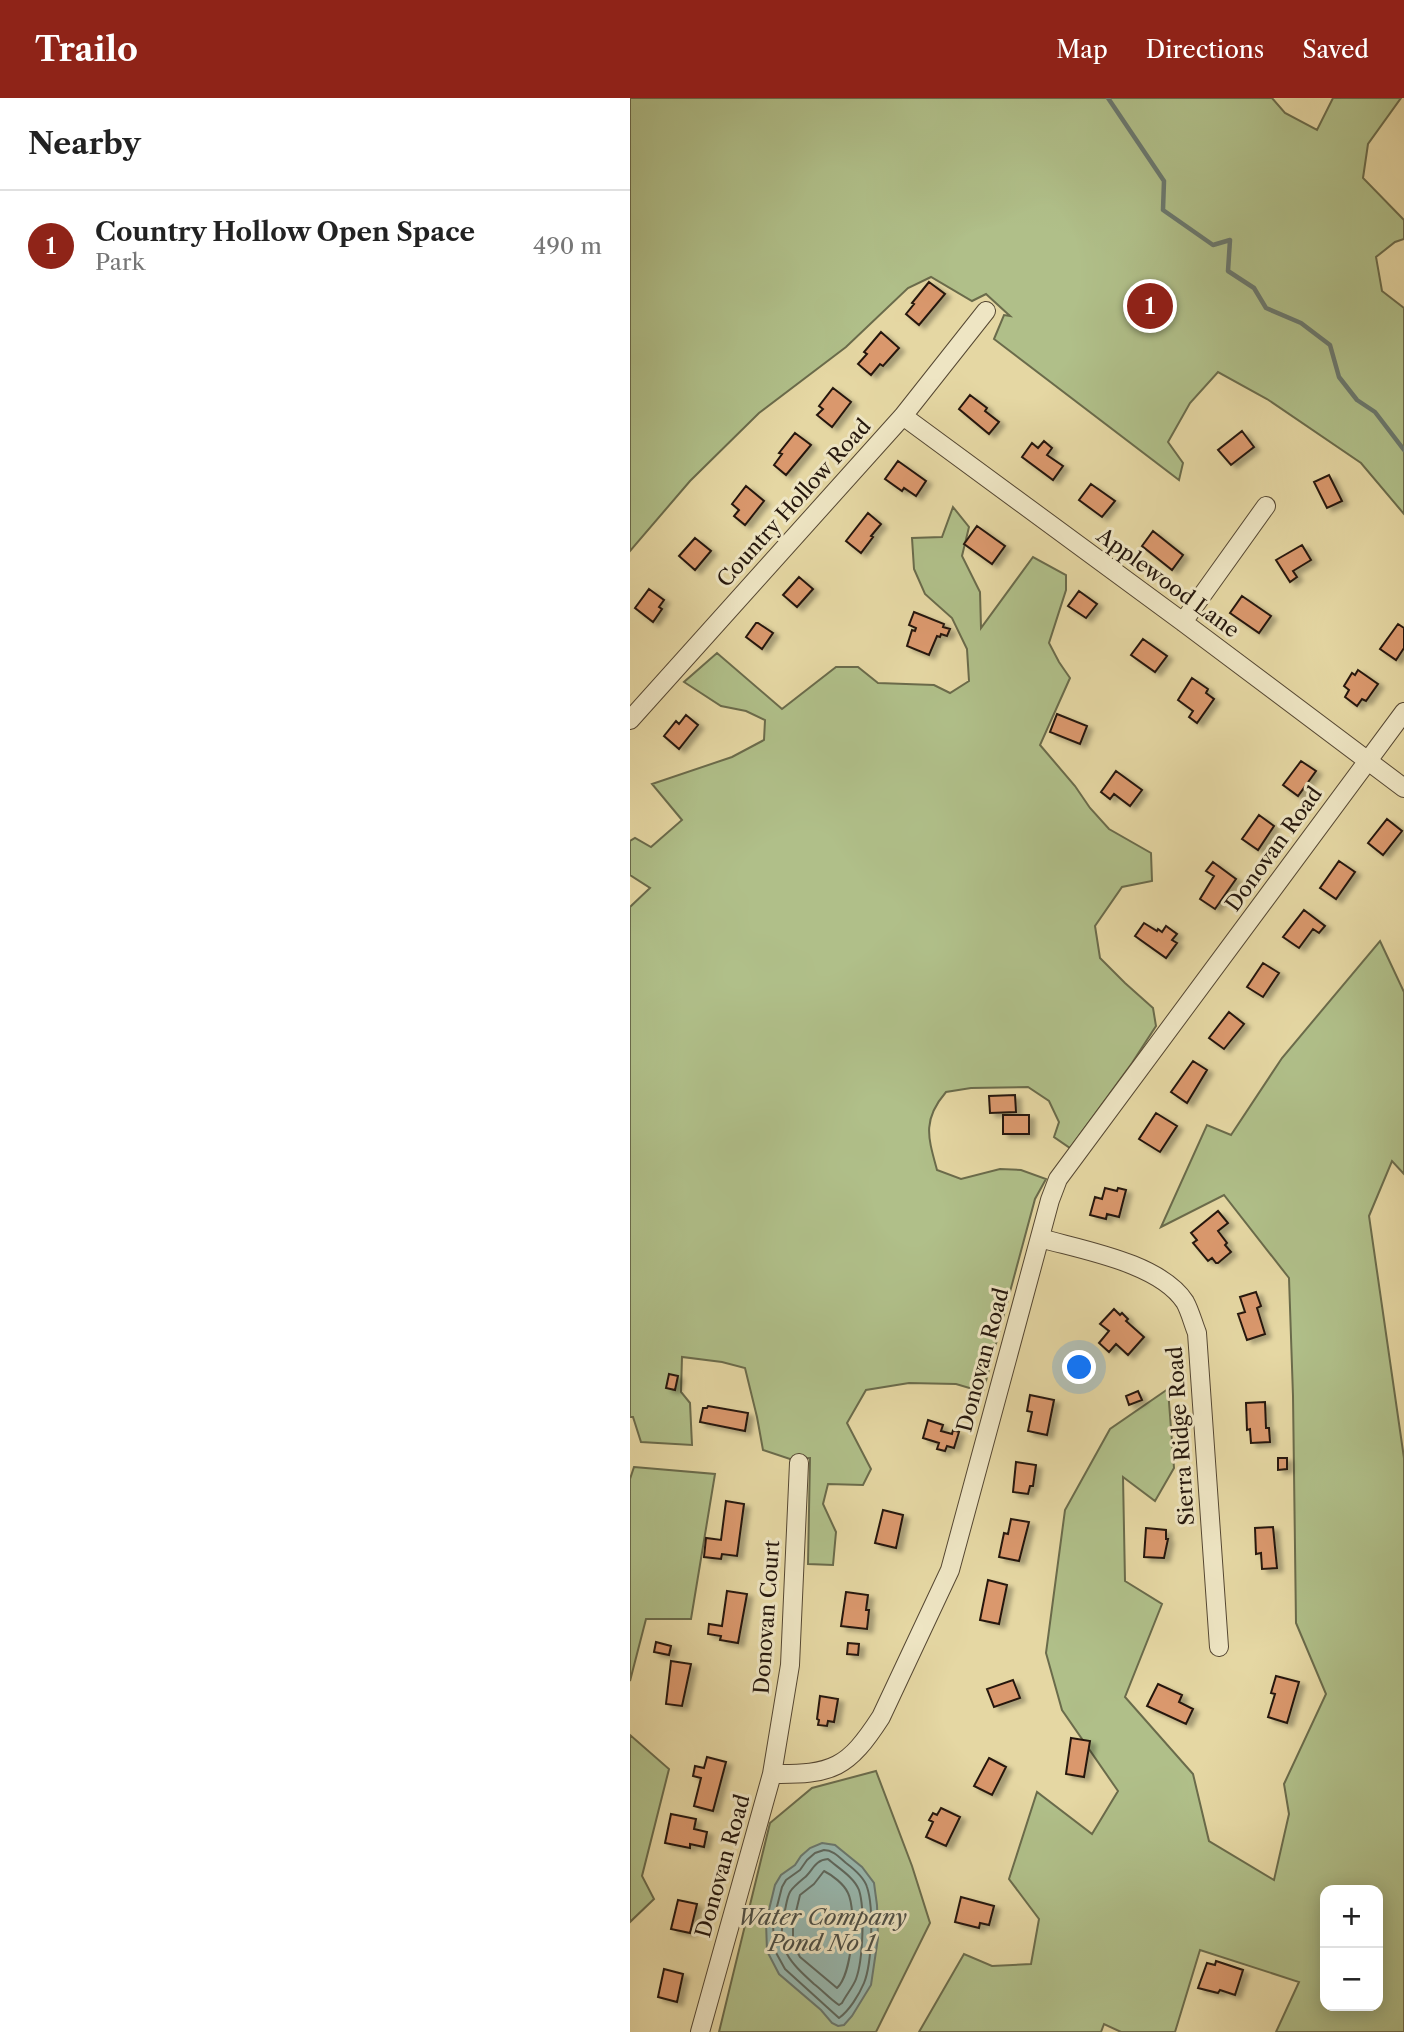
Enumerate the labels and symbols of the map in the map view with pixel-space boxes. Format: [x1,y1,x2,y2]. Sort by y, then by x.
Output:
pin: 1 [1127,280,1173,332]
street label: Country Hollow Road [712,413,876,592]
street label: Applewood Lane [1091,522,1244,643]
street label: Donovan Road [1220,781,1327,916]
street label: Donovan Road [951,1285,1014,1435]
street label: Sierra Ridge Road [1162,1345,1199,1526]
your location [1062,1350,1096,1384]
street label: Donovan Court [749,1539,784,1695]
street label: Donovan Road [690,1791,755,1940]
water label: Water Company Pond No 1 [737,1903,907,1957]

